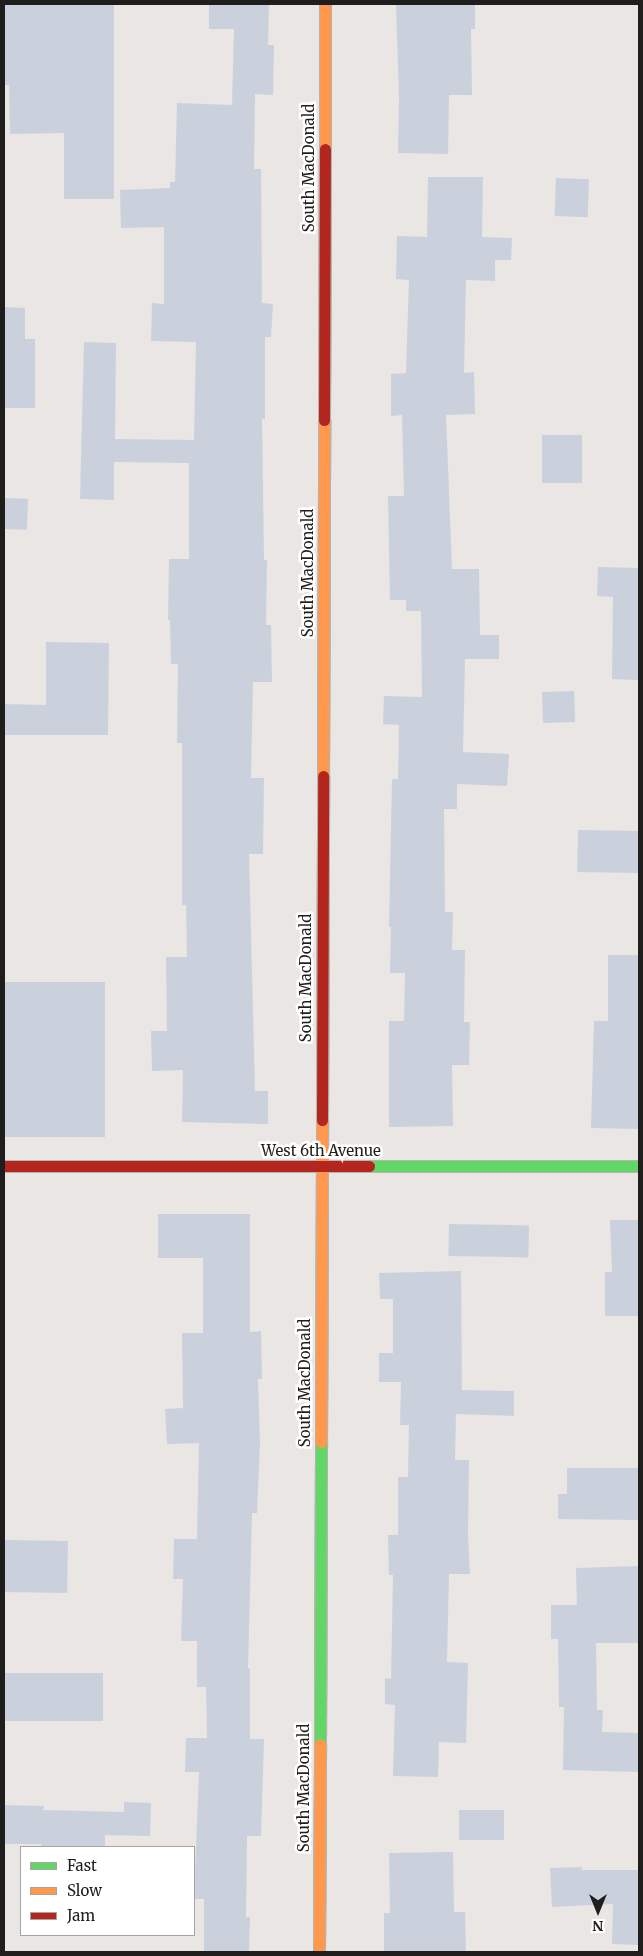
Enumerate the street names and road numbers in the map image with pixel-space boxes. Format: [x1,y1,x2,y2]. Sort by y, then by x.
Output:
street label: South MacDonald [300,104,318,232]
street label: South MacDonald [299,509,317,637]
street label: South MacDonald [297,914,315,1042]
street label: West 6th Avenue [261,1142,381,1160]
street label: South MacDonald [296,1319,314,1447]
street label: South MacDonald [295,1724,313,1852]

